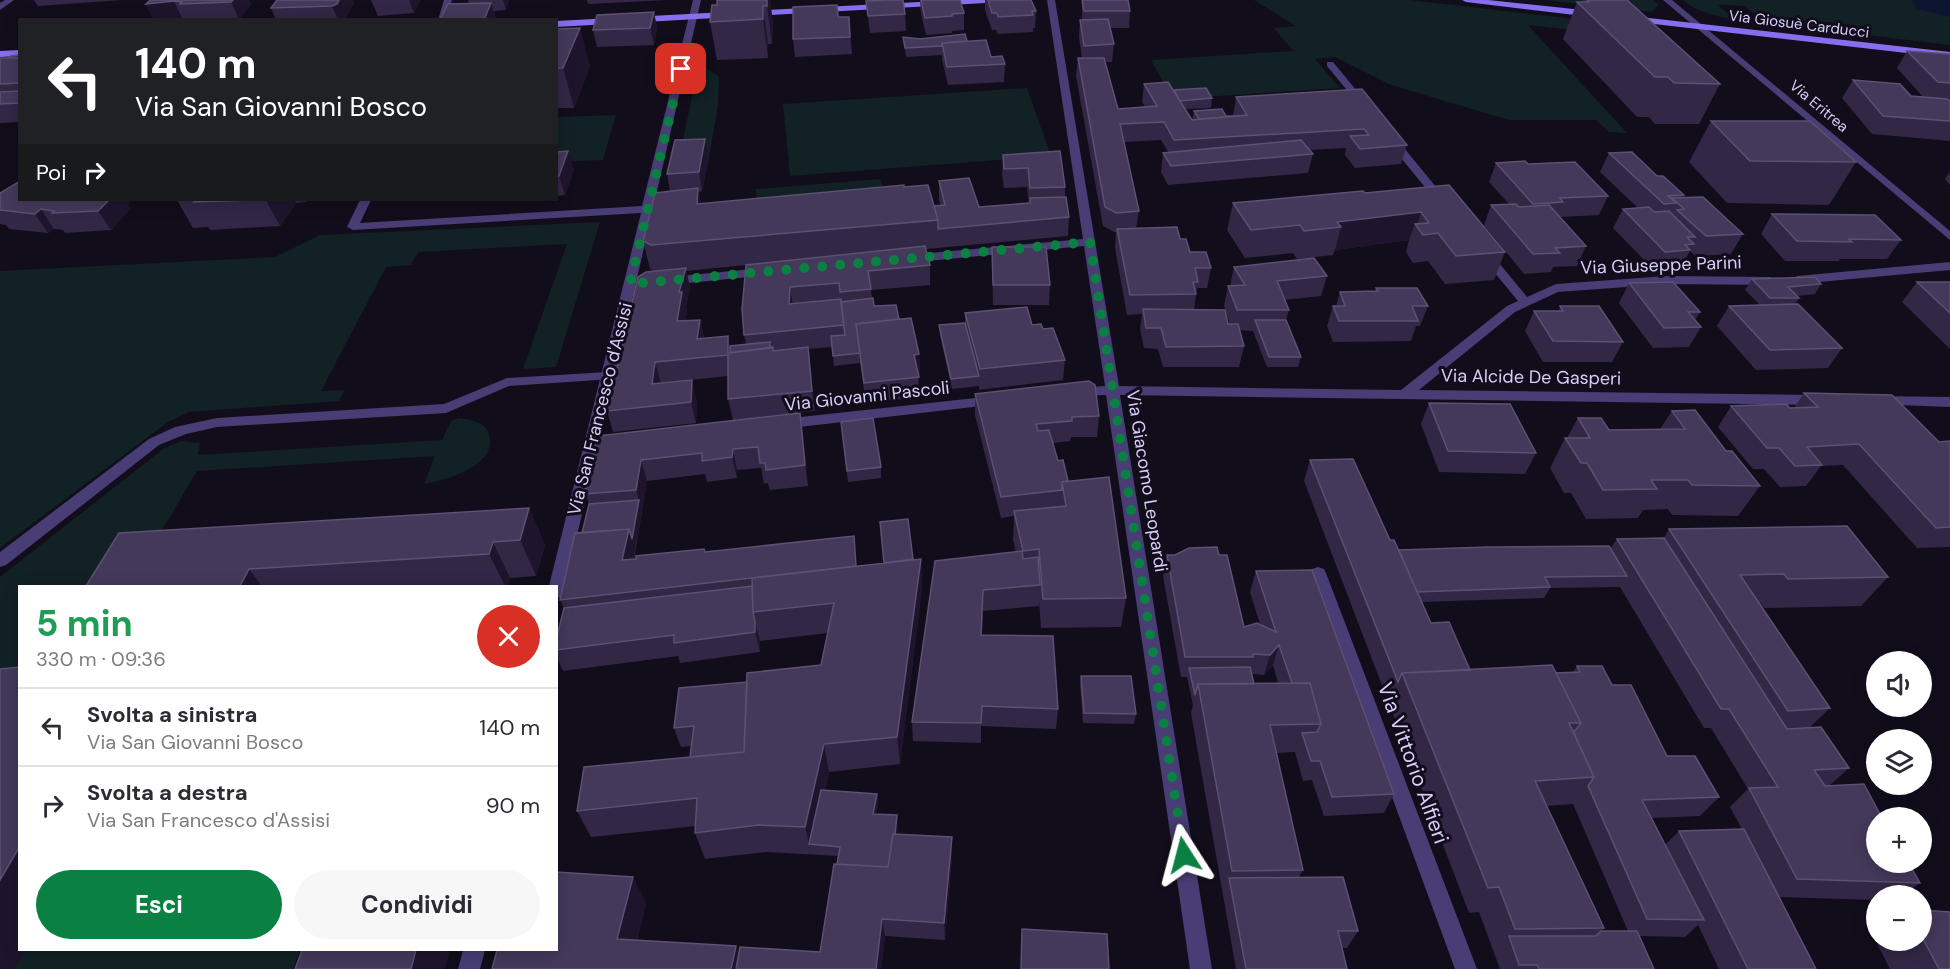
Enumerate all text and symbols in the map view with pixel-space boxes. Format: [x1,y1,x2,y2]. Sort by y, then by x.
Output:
street label: Via Giosuè Carducci [1728,5,1870,43]
text: 140 m [135,36,257,91]
icon: left [36,42,114,120]
pin [655,43,706,94]
icon: arrive [664,52,697,85]
street label: Via Eritrea [1785,75,1853,137]
text: Via San Giovanni Bosco [135,89,427,124]
icon: right [78,156,111,189]
text: Poi [36,158,66,187]
street label: Via Giuseppe Parini [1580,250,1742,280]
street label: Via San Francesco d'Assisi [562,300,638,518]
street label: Via Alcide De Gasperi [1441,363,1621,391]
street label: Via Giovanni Pascoli [783,375,951,417]
street label: Via Giacomo Leopardi [1121,388,1173,574]
text: 5 min [36,600,133,647]
button: close [477,605,540,668]
text: 330 m · 09:36 [36,646,166,672]
map controls [1866,651,1932,951]
button: sound [1866,651,1932,717]
street label: Via Vittorio Alfieri [1371,678,1455,848]
text: Svolta a sinistra [87,700,257,729]
icon: left [36,711,69,744]
text: 140 m [479,713,540,742]
text: Via San Giovanni Bosco [87,729,303,755]
button: layers [1866,729,1932,795]
text: Svolta a destra [87,778,248,807]
icon: right [36,789,69,822]
text: 90 m [486,791,540,820]
text: Via San Francesco d'Assisi [87,807,330,833]
button: + [1866,807,1932,873]
position arrow [1152,823,1216,887]
button: Esci [36,870,282,939]
button: Condividi [294,870,540,939]
button: − [1866,885,1932,951]

